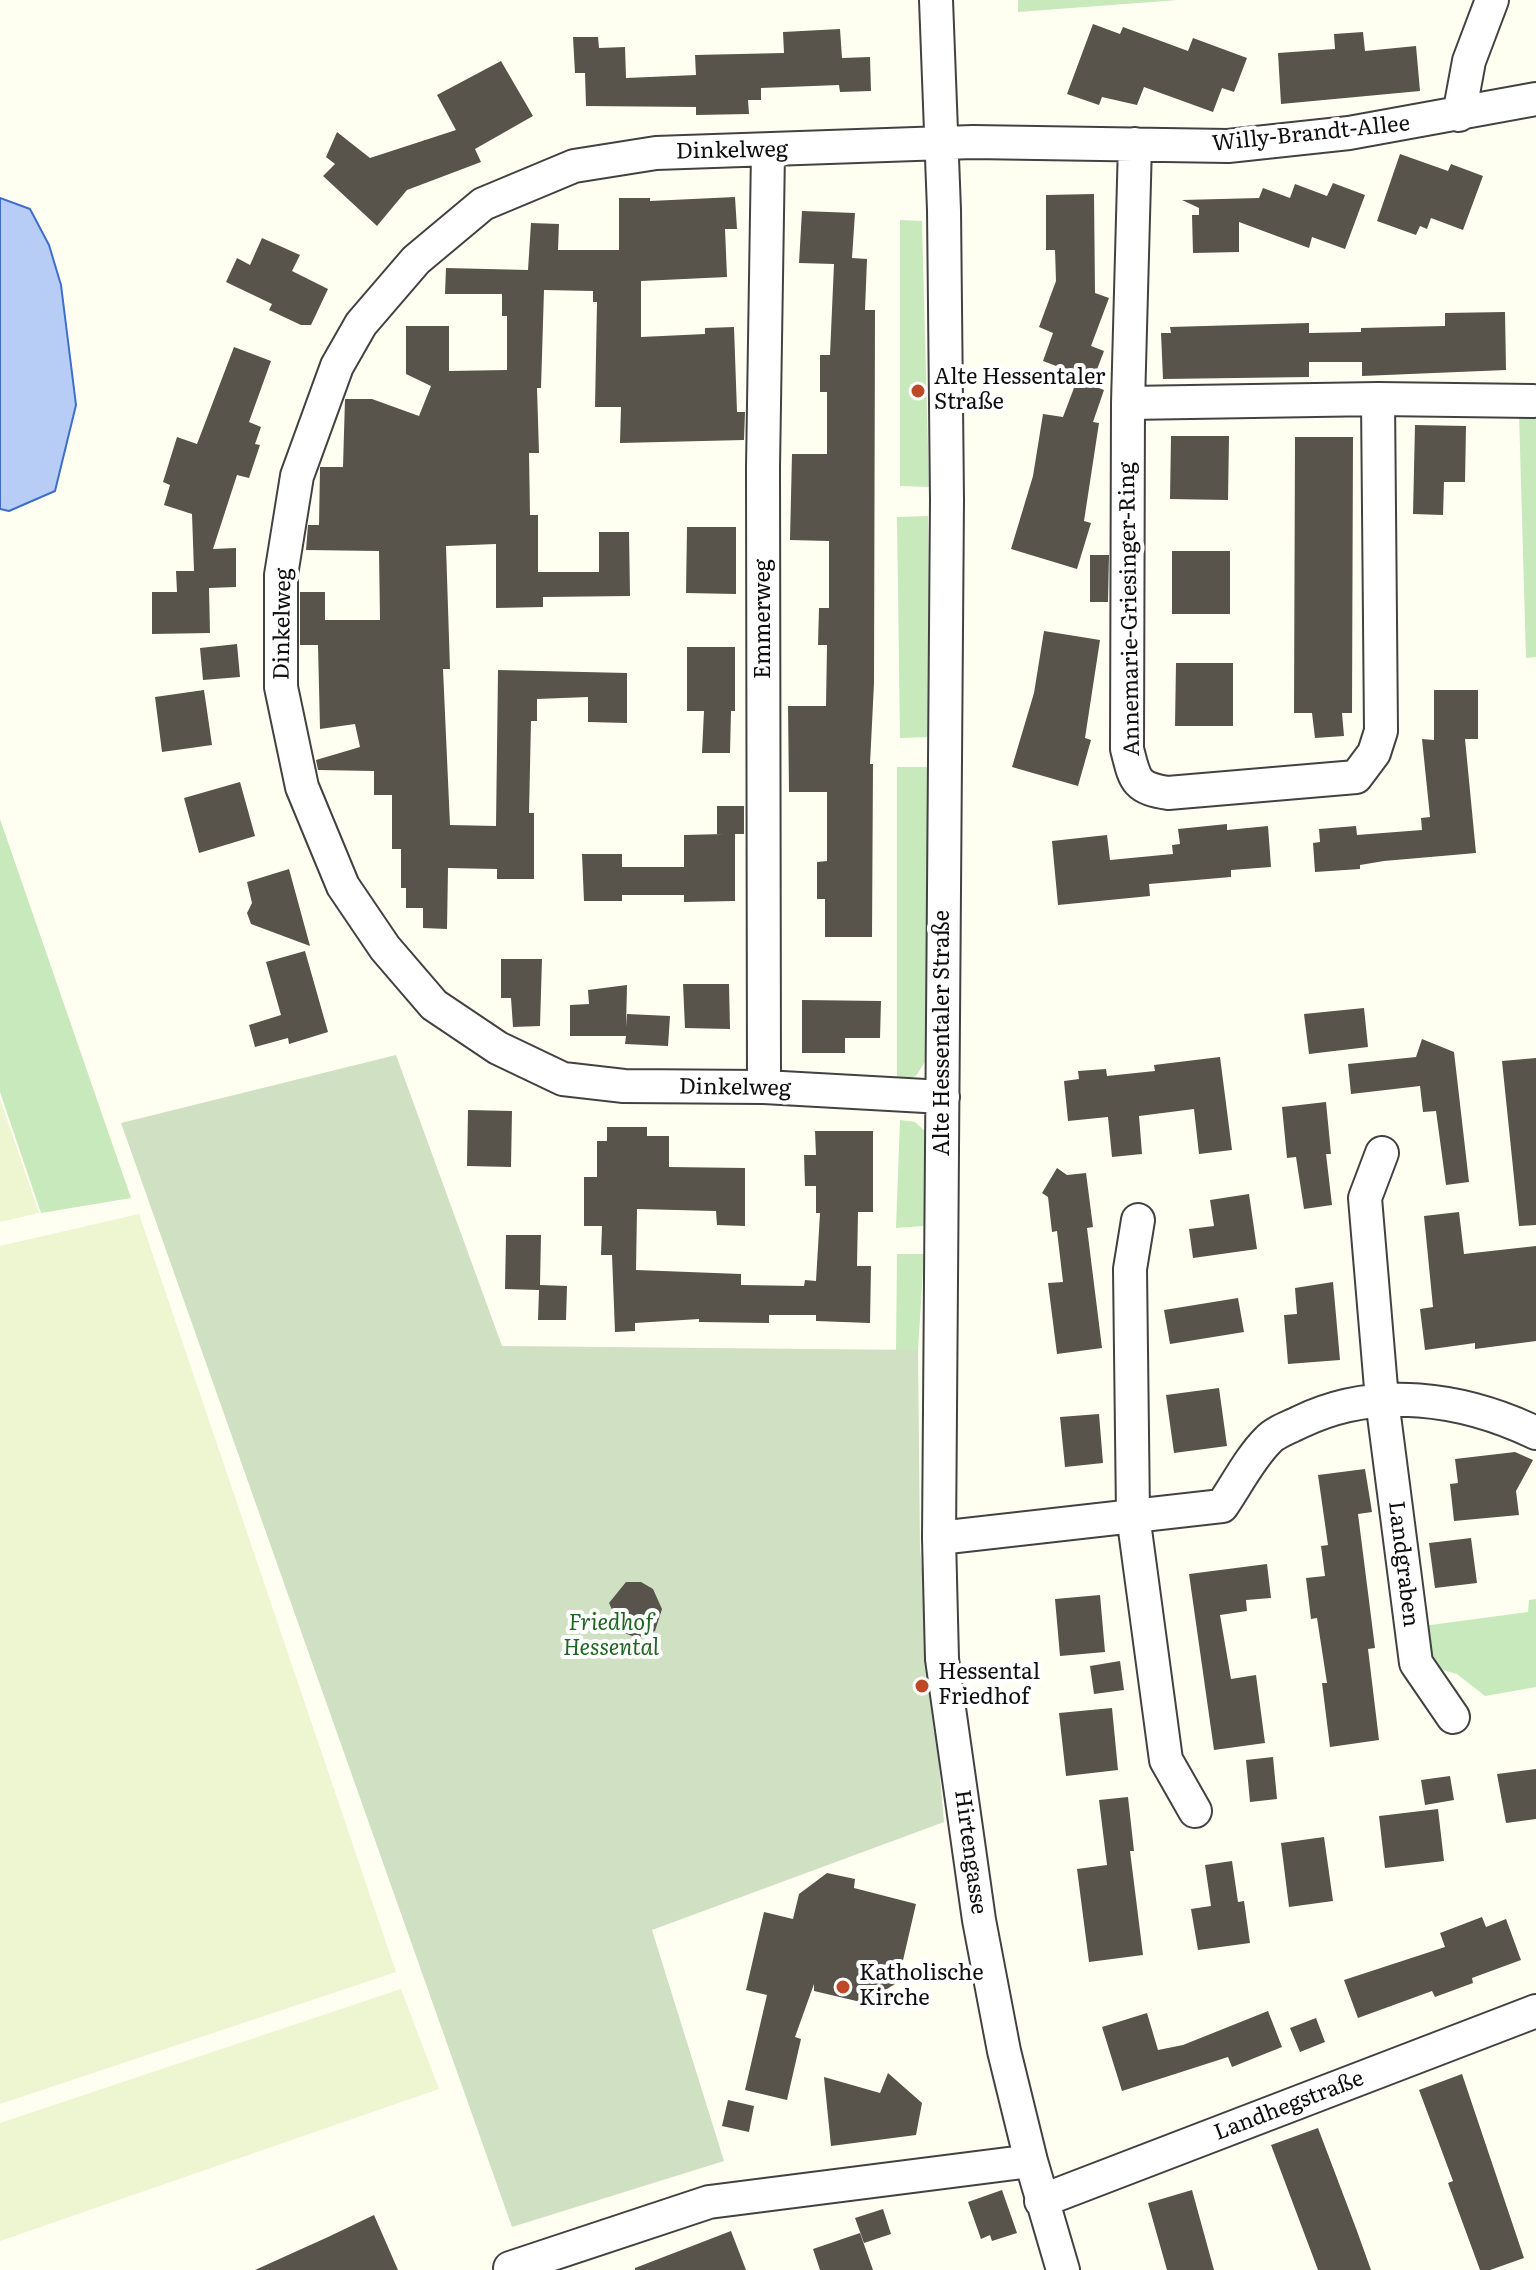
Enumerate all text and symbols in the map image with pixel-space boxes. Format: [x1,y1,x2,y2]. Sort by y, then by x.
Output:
street label: Willy-Brandt-Allee [1211,110,1411,158]
street label: Dinkelweg [676,137,788,165]
place label: Alte Hessentaler Straße [934,365,1106,416]
marker: Alte Hessentaler Straße [909,382,927,400]
street label: Annemarie-Griesinger-Ring [1114,462,1146,756]
street label: Emmerweg [751,559,777,679]
street label: Dinkelweg [269,568,297,680]
street label: Alte Hessentaler Straße [930,910,956,1156]
street label: Dinkelweg [679,1074,791,1102]
street label: Landgraben [1382,1500,1424,1628]
park label: Friedhof Hessental [563,1611,659,1662]
place label: Hessental Friedhof [938,1660,1040,1712]
marker: Hessental Friedhof [913,1677,931,1695]
street label: Hirtengasse [948,1788,992,1916]
place label: Katholische Kirche [859,1961,984,2012]
marker: Katholische Kirche [834,1978,852,1996]
street label: Landhegstraße [1211,2065,1367,2147]

